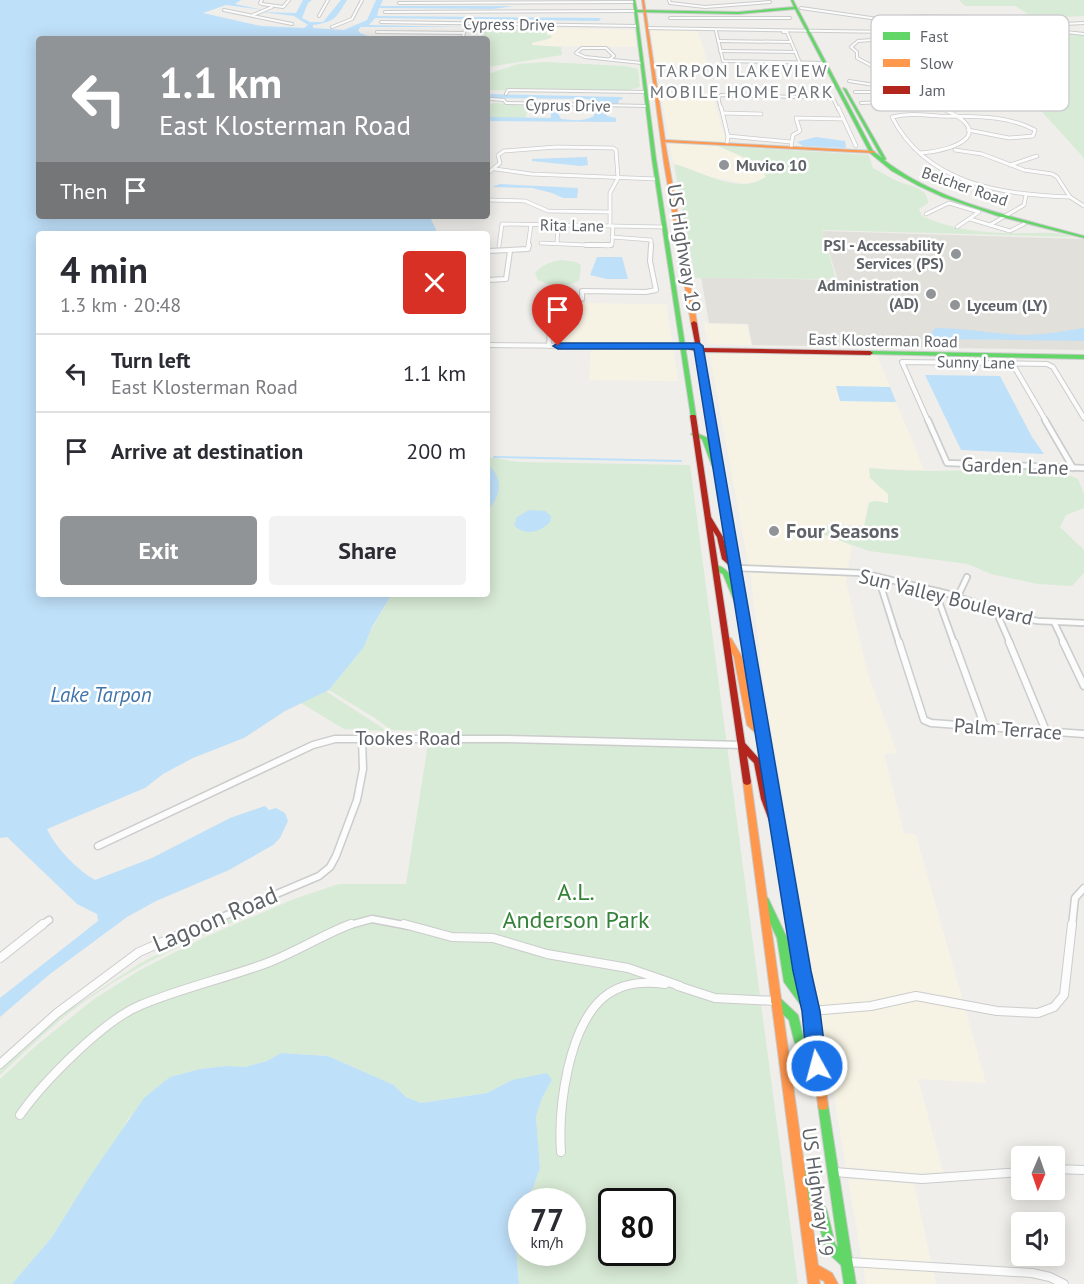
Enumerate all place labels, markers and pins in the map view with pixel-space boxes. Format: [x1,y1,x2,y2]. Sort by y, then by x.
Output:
place label: Muvico 10 [736,155,807,175]
marker: Muvico 10 [717,158,731,172]
place label: PSI - Accessability Services (PS) [824,235,944,273]
marker: PSI - Accessability Services (PS) [949,247,963,261]
place label: Administration (AD) [817,275,919,313]
pin [532,284,583,346]
marker: Administration (AD) [924,287,938,301]
place label: Lyceum (LY) [967,295,1048,315]
marker: Lyceum (LY) [948,298,962,312]
place label: Four Seasons [786,518,899,544]
marker: Four Seasons [767,524,781,538]

